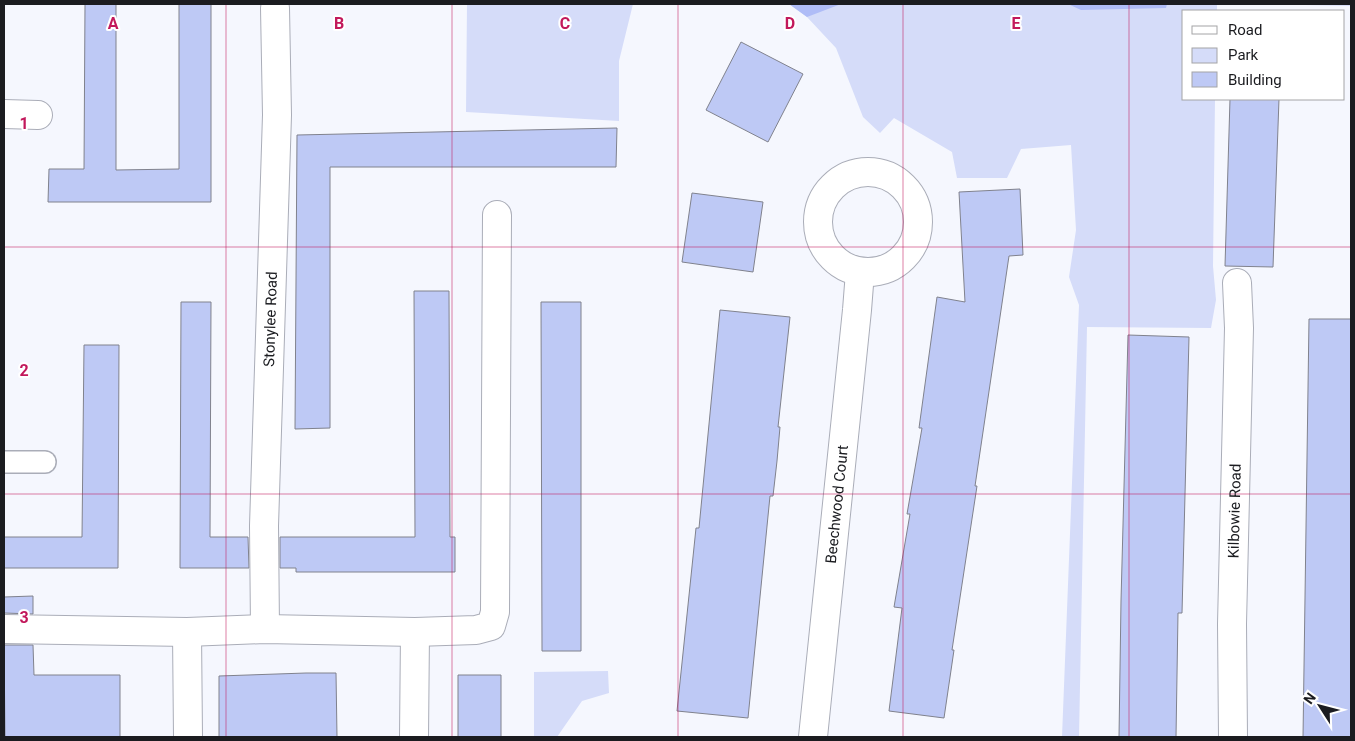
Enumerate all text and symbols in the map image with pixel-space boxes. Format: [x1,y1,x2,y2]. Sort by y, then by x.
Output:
legend [1182,10,1345,100]
text: A [108,14,119,33]
text: B [334,14,344,33]
text: C [560,14,570,33]
text: D [785,14,795,33]
text: E [1012,14,1021,33]
text: Road [1228,21,1262,39]
text: Park [1228,46,1259,64]
text: Building [1228,71,1282,89]
text: 1 [19,114,29,133]
street label: Stonylee Road [260,271,281,367]
text: 2 [19,361,29,380]
street label: Beechwood Court [822,444,852,564]
street label: Kilbowie Road [1225,463,1245,559]
text: 3 [19,608,29,627]
north arrow [1295,681,1345,731]
text: N [1300,690,1319,707]

